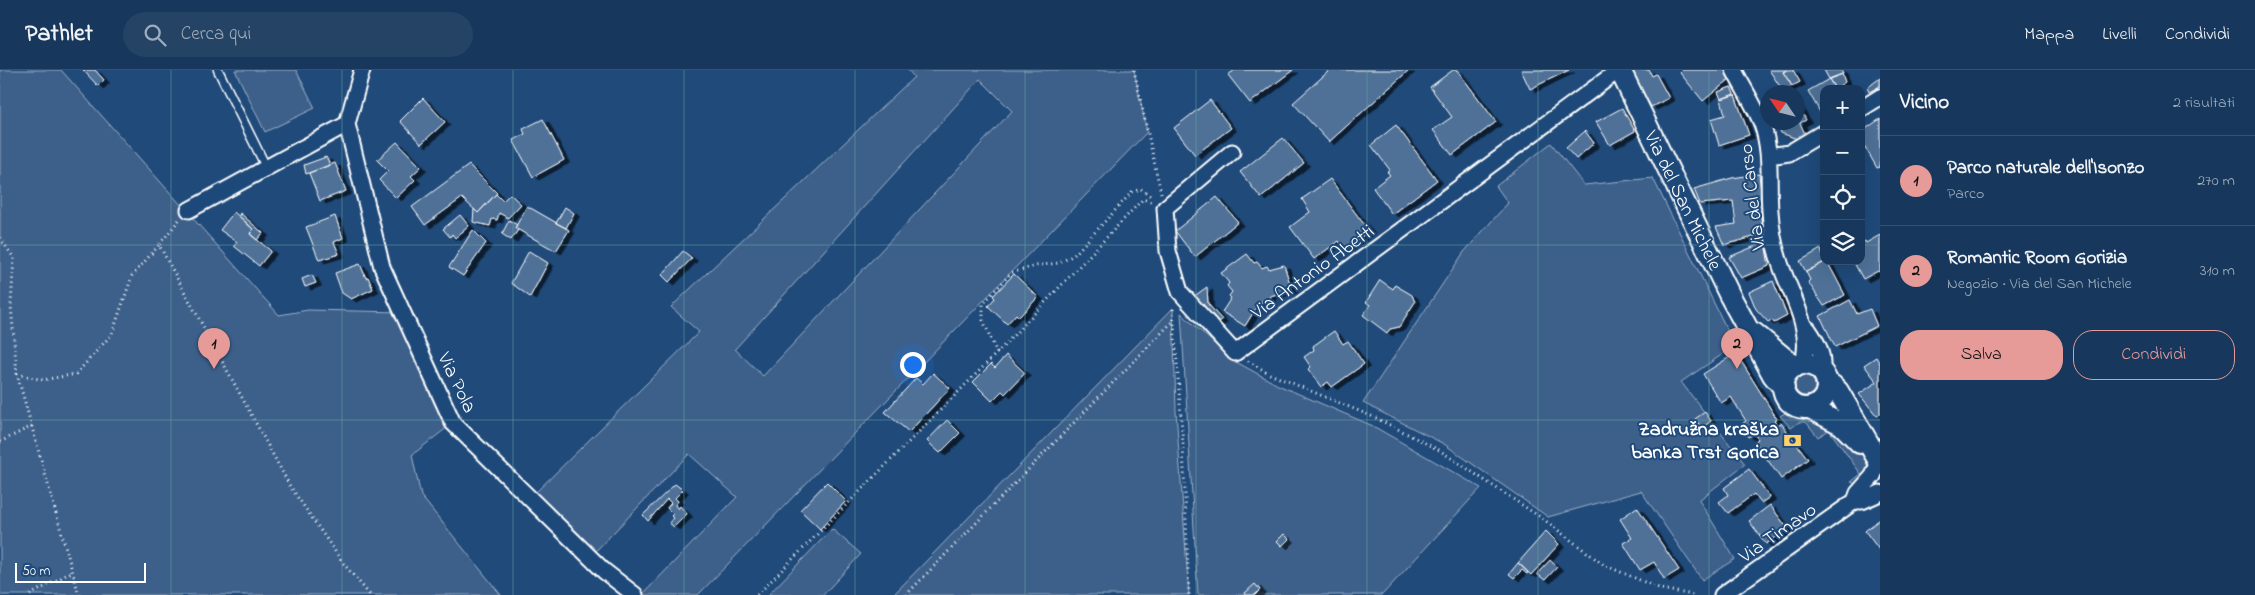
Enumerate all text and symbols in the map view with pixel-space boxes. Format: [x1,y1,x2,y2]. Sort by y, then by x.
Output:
search box [123,12,473,57]
text: Pathlet [25,17,93,52]
icon: search [141,21,169,49]
text: Cerca qui [181,21,251,48]
text: Mappa [2024,22,2074,48]
text: Livelli [2102,22,2137,48]
text: Condividi [2165,22,2230,48]
north arrow [1760,85,1805,130]
map controls [1820,85,1865,265]
button: + [1820,85,1865,130]
text: Vicino [1900,88,1949,118]
text: 2 risultati [2173,91,2235,115]
street label: Via del San Michele [1635,125,1728,276]
button: − [1820,130,1865,175]
street label: Via del Carso [1733,142,1775,253]
text: Parco naturale dell'Isonzo [1947,155,2144,182]
text: 1 [1913,169,1919,193]
text: 270 m [2197,169,2235,193]
button: locate [1820,175,1865,220]
text: Parco [1947,182,1984,206]
street label: Via Antonio Abetti [1245,218,1381,328]
button: layers [1820,220,1865,265]
text: Romantic Room Gorizia [1947,245,2127,272]
text: 2 [1912,259,1920,283]
text: 310 m [2200,259,2235,283]
text: Negozio · Via del San Michele [1947,272,2132,296]
pin: 1 [198,328,230,369]
pin: 2 [1721,328,1753,369]
button: Salva [1900,330,2063,380]
button: Condividi [2073,330,2235,380]
street label: Via Pola [428,347,483,418]
your location [900,352,926,378]
place label: Zadružna kraška banka Trst Gorica [1631,416,1779,468]
bank icon: Zadružna kraška banka Trst Gorica [1783,430,1803,450]
street label: Via Timavo [1733,497,1823,572]
scale bar [15,560,146,583]
text: 50 m [22,561,50,582]

